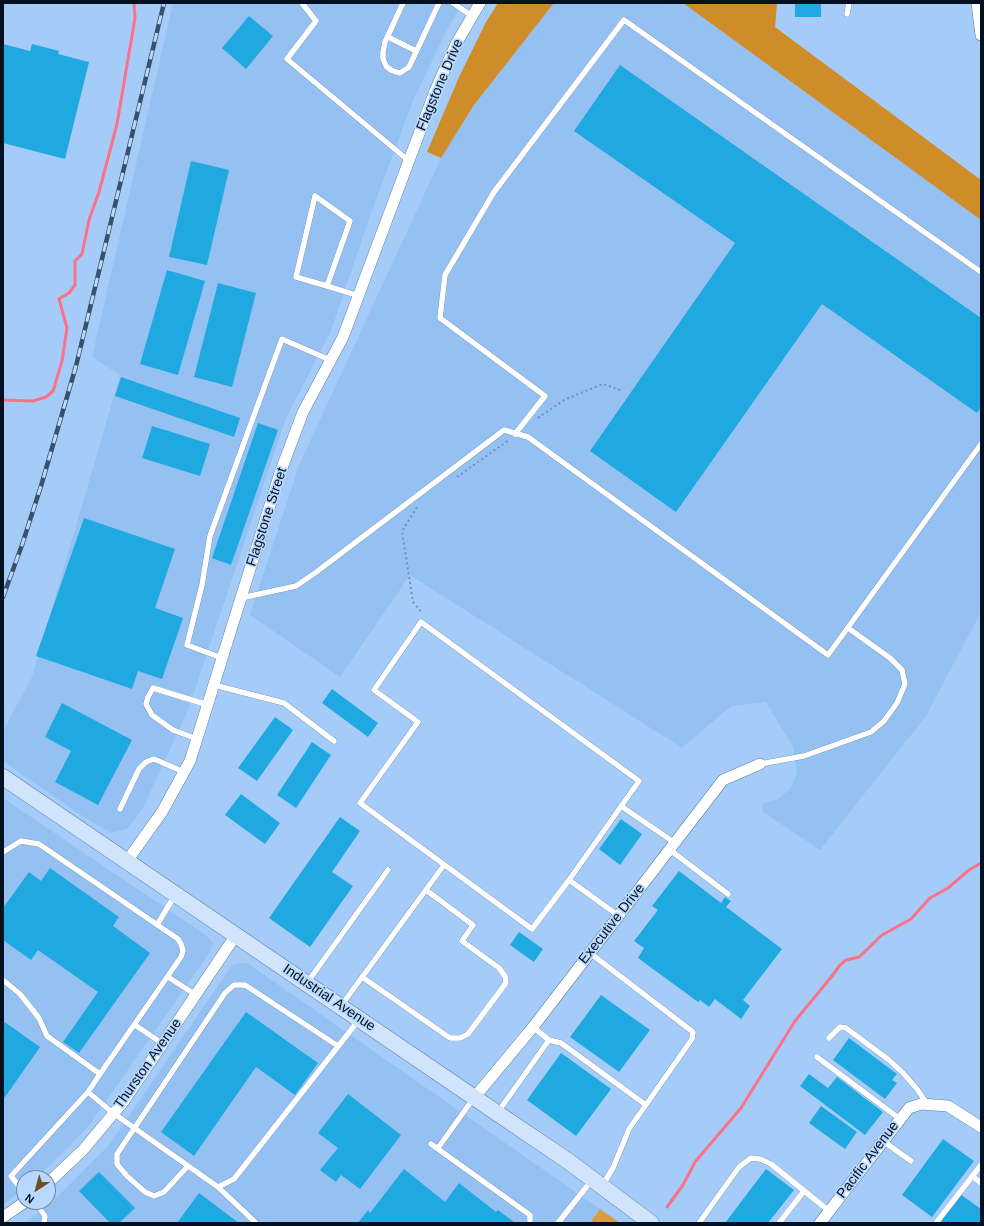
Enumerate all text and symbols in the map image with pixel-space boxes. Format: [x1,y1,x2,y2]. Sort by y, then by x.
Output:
street label: Flagstone Drive [413,37,467,133]
street label: Flagstone Street [243,466,291,568]
street label: Executive Drive [575,881,649,967]
street label: Industrial Avenue [280,961,378,1035]
street label: Thurston Avenue [111,1016,185,1112]
street label: Pacific Avenue [834,1118,902,1202]
north arrow [16,1170,56,1210]
text: N [23,1192,36,1206]

